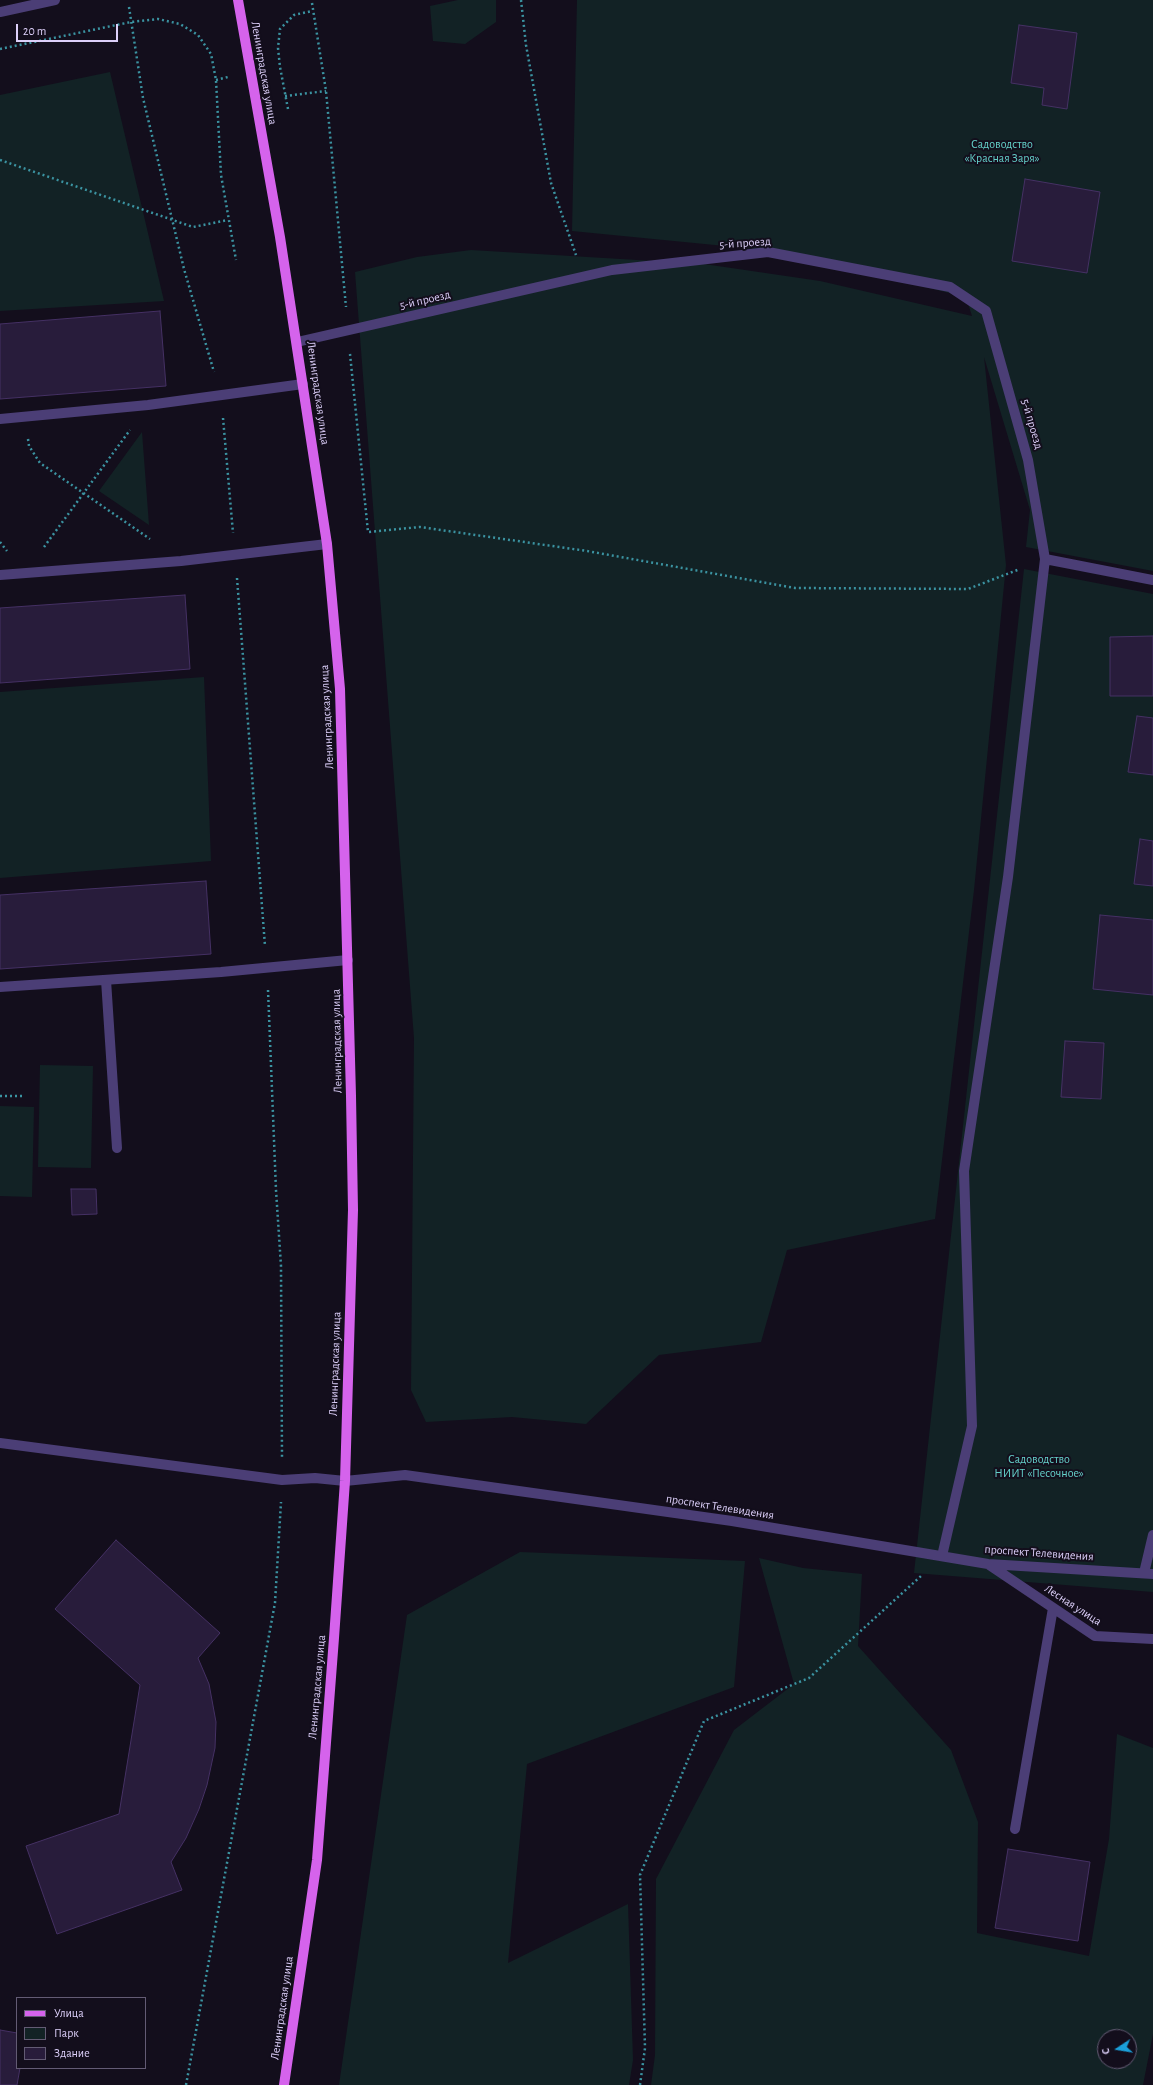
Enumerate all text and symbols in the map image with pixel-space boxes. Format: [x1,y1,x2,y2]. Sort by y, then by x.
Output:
scale bar [18,16,120,42]
street label: Ленинградская улица [248,20,280,126]
text: 20 m [23,25,46,37]
park label: Садоводство «Красная Заря» [965,137,1039,165]
street label: 5-й проезд [719,234,771,252]
street label: 5-й проезд [398,287,452,313]
street label: Ленинградская улица [304,340,332,446]
street label: 5-й проезд [1018,397,1046,451]
street label: Ленинградская улица [317,664,337,770]
street label: Ленинградская улица [329,989,345,1093]
street label: Ленинградская улица [326,1312,344,1416]
park label: Садоводство НИИТ «Песочное» [994,1452,1084,1480]
street label: проспект Телевидения [665,1491,775,1523]
street label: проспект Телевидения [984,1542,1094,1564]
street label: Лесная улица [1042,1581,1104,1629]
street label: Ленинградская улица [305,1634,329,1740]
street label: Ленинградская улица [268,1955,296,2061]
legend [16,1997,146,2069]
text: Улица [54,2007,84,2019]
text: Парк [54,2027,79,2039]
north arrow [1097,2029,1137,2069]
text: Здание [54,2047,90,2059]
text: С [1100,2047,1112,2056]

